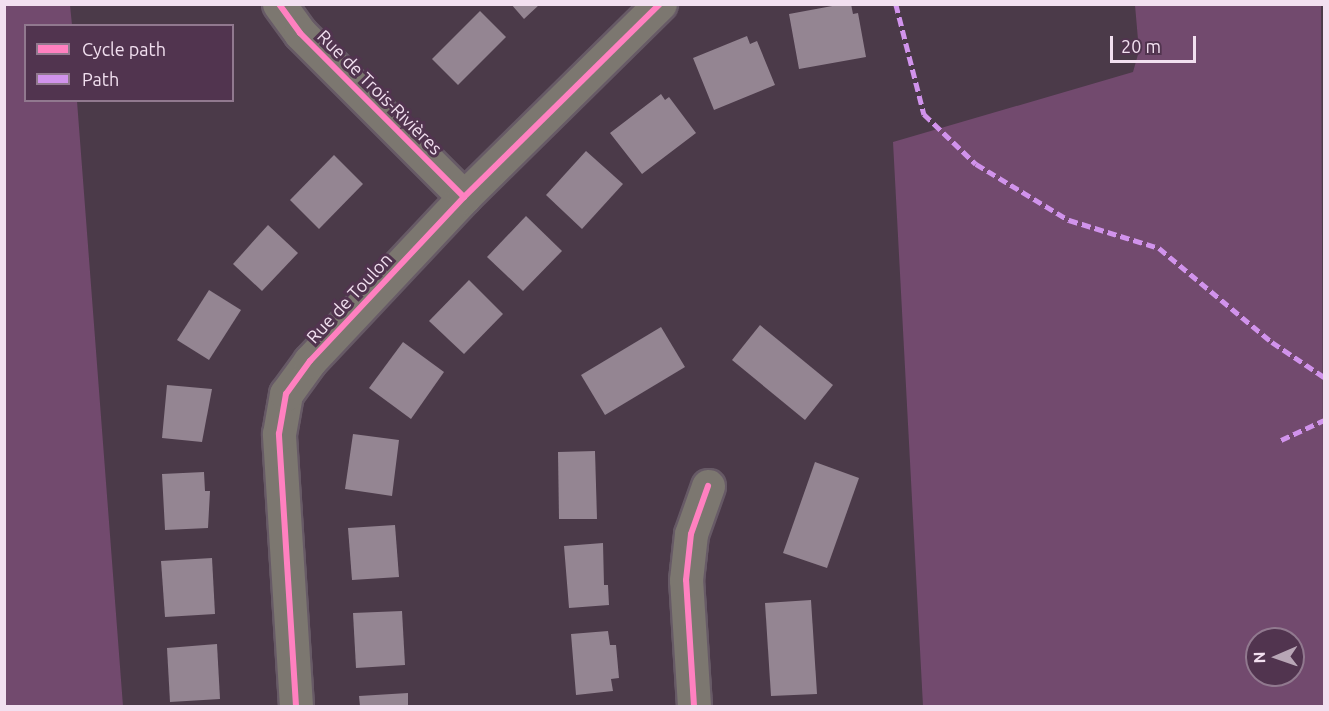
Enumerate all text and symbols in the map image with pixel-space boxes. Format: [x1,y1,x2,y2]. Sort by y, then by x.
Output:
legend [24,24,234,102]
scale bar [1113,24,1198,62]
street label: Rue de Trois-Rivières [313,25,447,159]
text: 20 m [1121,36,1161,56]
text: Cycle path [82,39,166,59]
text: Path [82,69,119,89]
street label: Rue de Toulon [302,248,396,348]
north arrow [1245,627,1305,687]
text: N [1250,651,1268,664]

